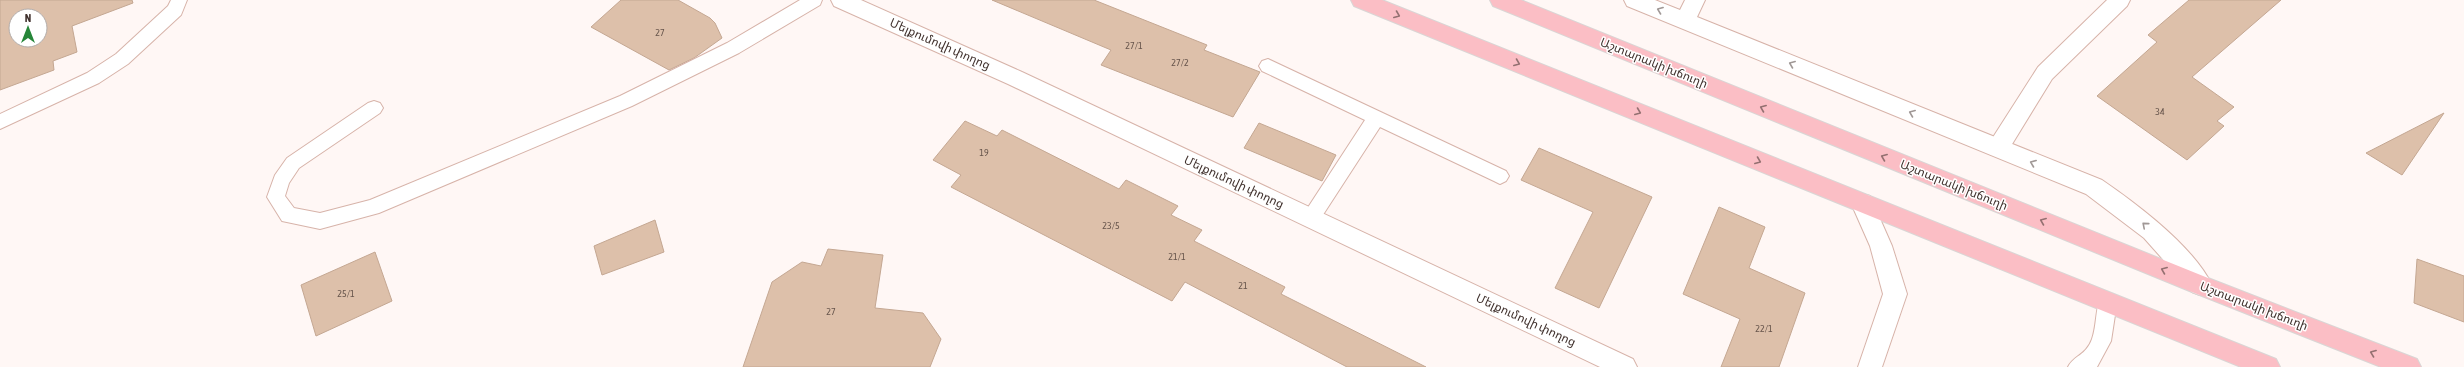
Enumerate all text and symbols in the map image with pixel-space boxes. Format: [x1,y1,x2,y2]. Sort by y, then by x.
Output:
one-way arrow [1657,6,1664,14]
north arrow [8,8,48,48]
one-way arrow [1393,10,1400,18]
text: N [25,12,31,24]
street label: Մելքումովի փողոց [888,16,992,72]
house number: 27 [655,27,665,38]
street label: Աշտարակի խճուղի [1598,35,1710,91]
house number: 27/1 [1125,40,1143,51]
house number: 27/2 [1171,57,1189,68]
one-way arrow [1514,59,1521,67]
one-way arrow [1789,60,1796,68]
one-way arrow [1760,104,1767,112]
house number: 34 [2155,106,2165,117]
one-way arrow [1634,108,1641,116]
one-way arrow [1909,110,1916,118]
house number: 19 [979,147,989,158]
street label: Մելքումովի փողոց [1182,153,1286,211]
one-way arrow [1880,153,1887,161]
one-way arrow [1754,156,1762,164]
street label: Աշտարակի խճուղի [1898,157,2010,213]
one-way arrow [2029,159,2036,167]
one-way arrow [2040,218,2047,226]
house number: 23/5 [1102,220,1120,231]
one-way arrow [2143,223,2150,230]
house number: 21/1 [1168,251,1186,262]
one-way arrow [2160,267,2167,275]
street label: Աշտարակի խճուղի [2198,279,2310,333]
house number: 21 [1238,280,1248,291]
house number: 25/1 [337,288,355,299]
street label: Մելքումովի փողոց [1474,291,1578,349]
house number: 27 [826,306,836,317]
house number: 22/1 [1755,323,1773,334]
one-way arrow [2369,349,2376,357]

